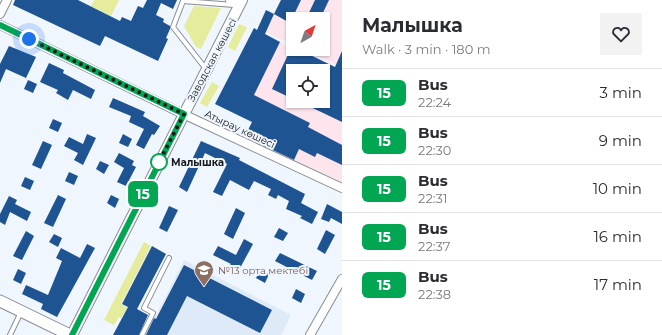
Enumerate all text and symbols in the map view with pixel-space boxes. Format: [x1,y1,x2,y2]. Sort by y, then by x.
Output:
north arrow [286,12,330,56]
map controls [286,12,330,108]
button: heart [600,13,642,55]
text: Малышка [362,14,463,37]
street label: Заводская көшесі [185,16,239,104]
your location [19,29,39,49]
text: Walk · 3 min · 180 m [362,41,490,57]
button: locate [286,64,330,108]
text: Bus [418,75,448,94]
text: 3 min [600,83,642,102]
text: 15 [377,84,391,102]
text: 22:24 [418,94,451,110]
street label: Атырау көшесі [203,107,277,151]
text: Bus [418,123,448,142]
text: 9 min [599,131,642,150]
text: 15 [377,132,391,150]
text: 22:30 [418,142,451,158]
marker: Малышка [150,153,168,171]
place label: Малышка [171,156,224,169]
text: Bus [418,171,448,190]
text: 10 min [593,179,642,198]
text: 15 [377,180,391,198]
line badge: 15 [125,181,161,207]
text: 15 [136,185,150,203]
text: 22:31 [418,190,448,206]
text: Bus [418,219,448,238]
text: 16 min [593,227,642,246]
text: 15 [377,228,391,246]
text: 22:37 [418,238,450,254]
school or university icon: №13 орта мектебі [193,259,215,287]
place label: №13 орта мектебі [218,264,308,277]
text: Bus [418,267,448,286]
text: 17 min [594,275,642,294]
text: 15 [377,276,391,294]
text: 22:38 [418,286,451,302]

